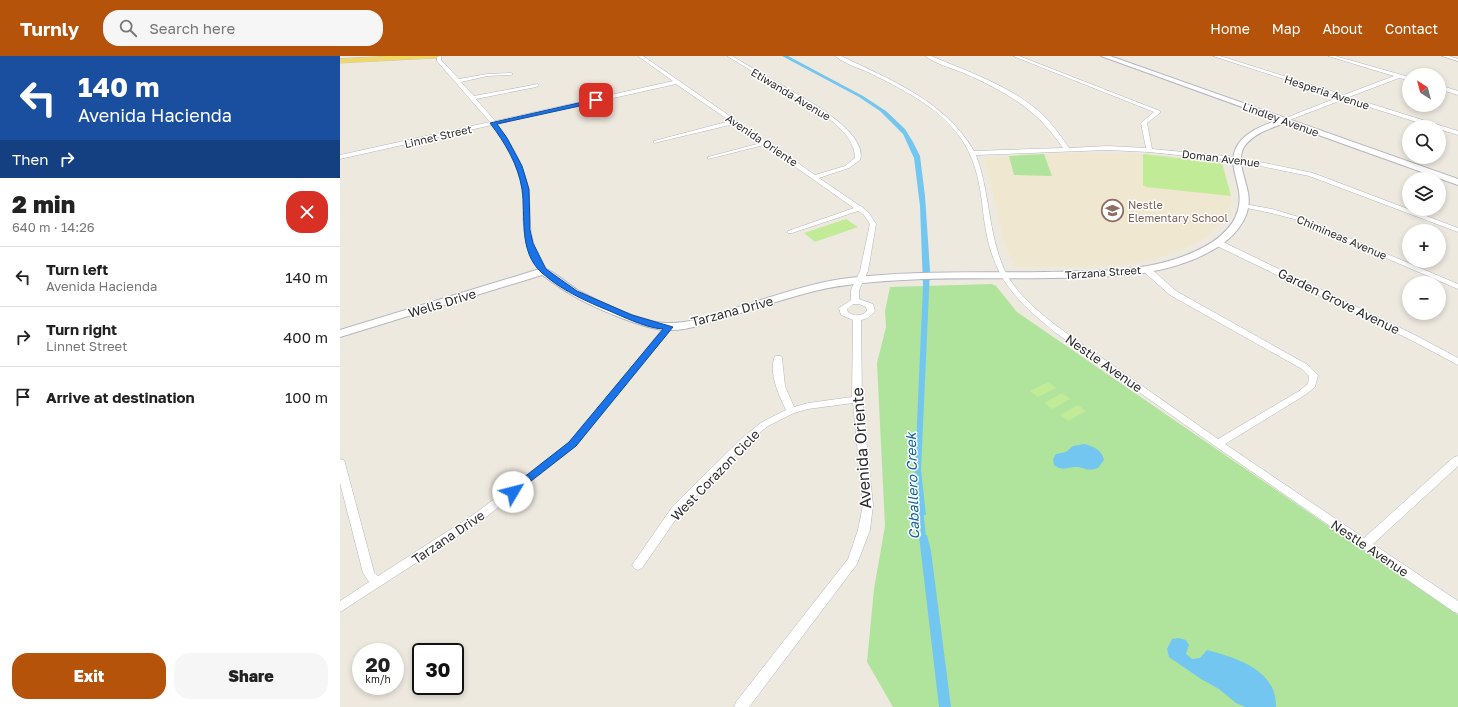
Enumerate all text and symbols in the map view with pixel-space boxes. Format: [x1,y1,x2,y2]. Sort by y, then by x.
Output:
search box [103,10,383,46]
text: Turnly [20,17,79,40]
icon: search [117,17,139,39]
text: Search here [149,19,235,37]
text: Home [1210,20,1250,37]
text: Map [1272,20,1300,37]
text: About [1322,20,1363,37]
text: Contact [1385,20,1438,37]
street label: Etiwanda Avenue [749,65,833,123]
north arrow [1402,68,1446,112]
map controls [1402,68,1446,320]
text: 140 m [78,70,160,103]
icon: left [12,72,64,124]
street label: Hesperia Avenue [1283,72,1371,112]
pin [579,83,613,117]
icon: arrive [585,89,607,111]
street label: Lindley Avenue [1241,99,1321,139]
text: Avenida Hacienda [78,104,232,126]
street label: Avenida Oriente [724,111,800,169]
button: search [1402,120,1446,164]
street label: Linnet Street [403,122,473,150]
street label: Doman Avenue [1181,147,1261,169]
icon: right [56,148,78,170]
text: Then [12,150,48,168]
button: layers [1402,172,1446,216]
text: 2 min [12,189,75,218]
button: close [286,191,328,233]
school or university icon: Nestle Elementary School [1100,197,1126,223]
place label: Nestle Elementary School [1128,198,1228,224]
street label: Chimineas Avenue [1295,212,1389,262]
text: 640 m · 14:26 [12,219,95,235]
button: + [1402,224,1446,268]
text: Turn left [46,260,108,278]
street label: Tarzana Street [1064,263,1142,281]
street label: Garden Grove Avenue [1275,265,1403,337]
icon: left [12,266,34,288]
text: 140 m [285,268,328,286]
button: − [1402,276,1446,320]
text: Avenida Hacienda [46,278,157,294]
street label: Wells Drive [406,285,478,321]
street label: Tarzana Drive [689,292,775,330]
text: Turn right [46,320,117,338]
icon: right [12,326,34,348]
text: 400 m [283,328,328,346]
street label: Nestle Avenue [1062,331,1146,395]
text: Linnet Street [46,338,127,354]
icon: arrive [12,386,34,408]
street label: Avenida Oriente [847,387,875,509]
text: Arrive at destination [46,388,195,406]
text: 100 m [285,388,328,406]
street label: West Corazon Cicle [667,426,763,524]
water label: Caballero Creek [902,430,922,540]
position arrow [492,471,534,513]
street label: Tarzana Drive [409,507,487,567]
street label: Nestle Avenue [1328,516,1412,580]
speed limit sign: 30 [412,643,464,695]
text: 20 [365,652,391,676]
button: Exit [12,653,166,699]
button: Share [174,653,328,699]
text: km/h [365,673,391,685]

